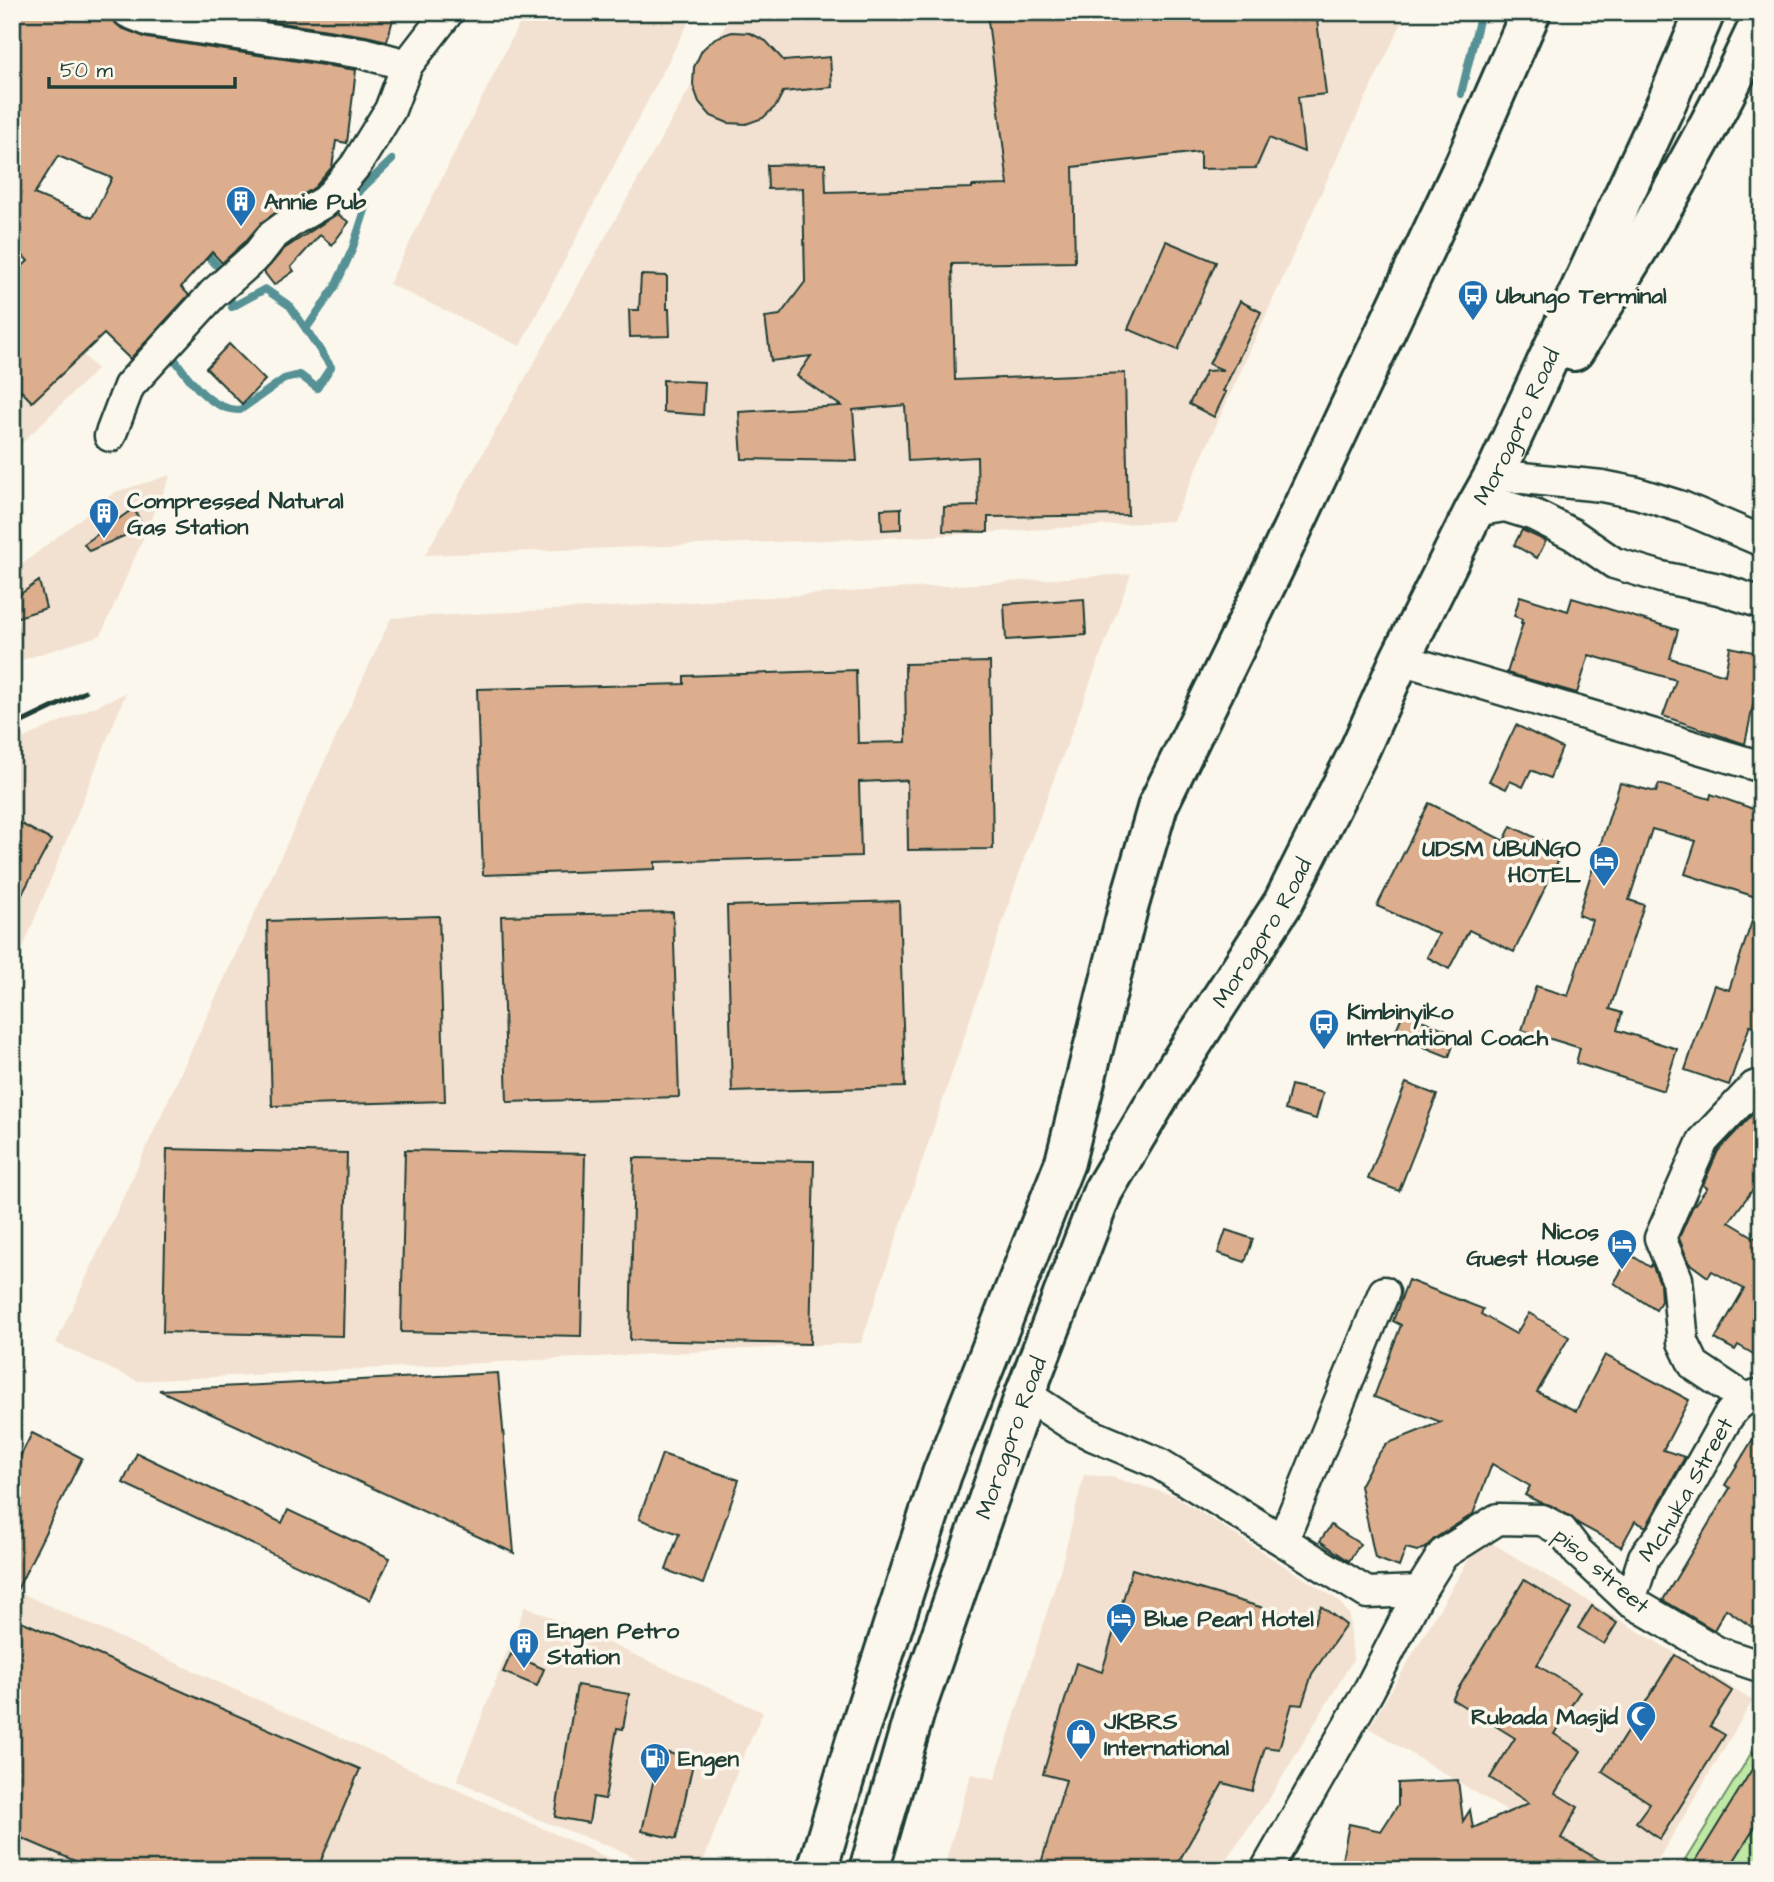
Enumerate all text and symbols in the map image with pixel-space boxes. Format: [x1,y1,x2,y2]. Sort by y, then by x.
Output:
scale bar [49,46,234,90]
text: 50 m [60,56,114,85]
building icon: Annie Pub [224,184,258,228]
place label: Annie Pub [264,186,366,218]
bus stop icon: Ubungo Terminal [1456,278,1490,322]
place label: Ubungo Terminal [1496,280,1667,313]
street label: Morogoro Road [1466,343,1568,511]
place label: Compressed Natural Gas Station [127,485,344,543]
building icon: Compressed Natural Gas Station [87,496,121,540]
place label: UDSM UBUNGO HOTEL [1422,833,1582,891]
hotel icon: UDSM UBUNGO HOTEL [1587,844,1621,888]
street label: Morogoro Road [1205,852,1320,1014]
place label: Kimbinyiko International Coach [1347,996,1549,1054]
bus stop icon: Kimbinyiko International Coach [1307,1007,1341,1051]
place label: Nicos Guest House [1466,1216,1600,1274]
hotel icon: Nicos Guest House [1605,1227,1639,1271]
street label: Morogoro Road [968,1352,1055,1523]
street label: Mchuka Street [1631,1411,1742,1569]
street label: piso street [1546,1520,1657,1622]
hotel icon: Blue Pearl Hotel [1104,1601,1138,1645]
place label: Blue Pearl Hotel [1144,1603,1314,1635]
place label: Engen Petro Station [546,1615,679,1673]
building icon: Engen Petro Station [507,1626,541,1670]
mosque icon: Rubada Masjid [1624,1699,1658,1743]
place label: Rubada Masjid [1471,1701,1618,1733]
place label: JKBRS International [1103,1706,1230,1764]
shop icon: JKBRS International [1064,1717,1098,1761]
fuel station icon: Engen [638,1741,672,1785]
place label: Engen [678,1743,739,1776]

